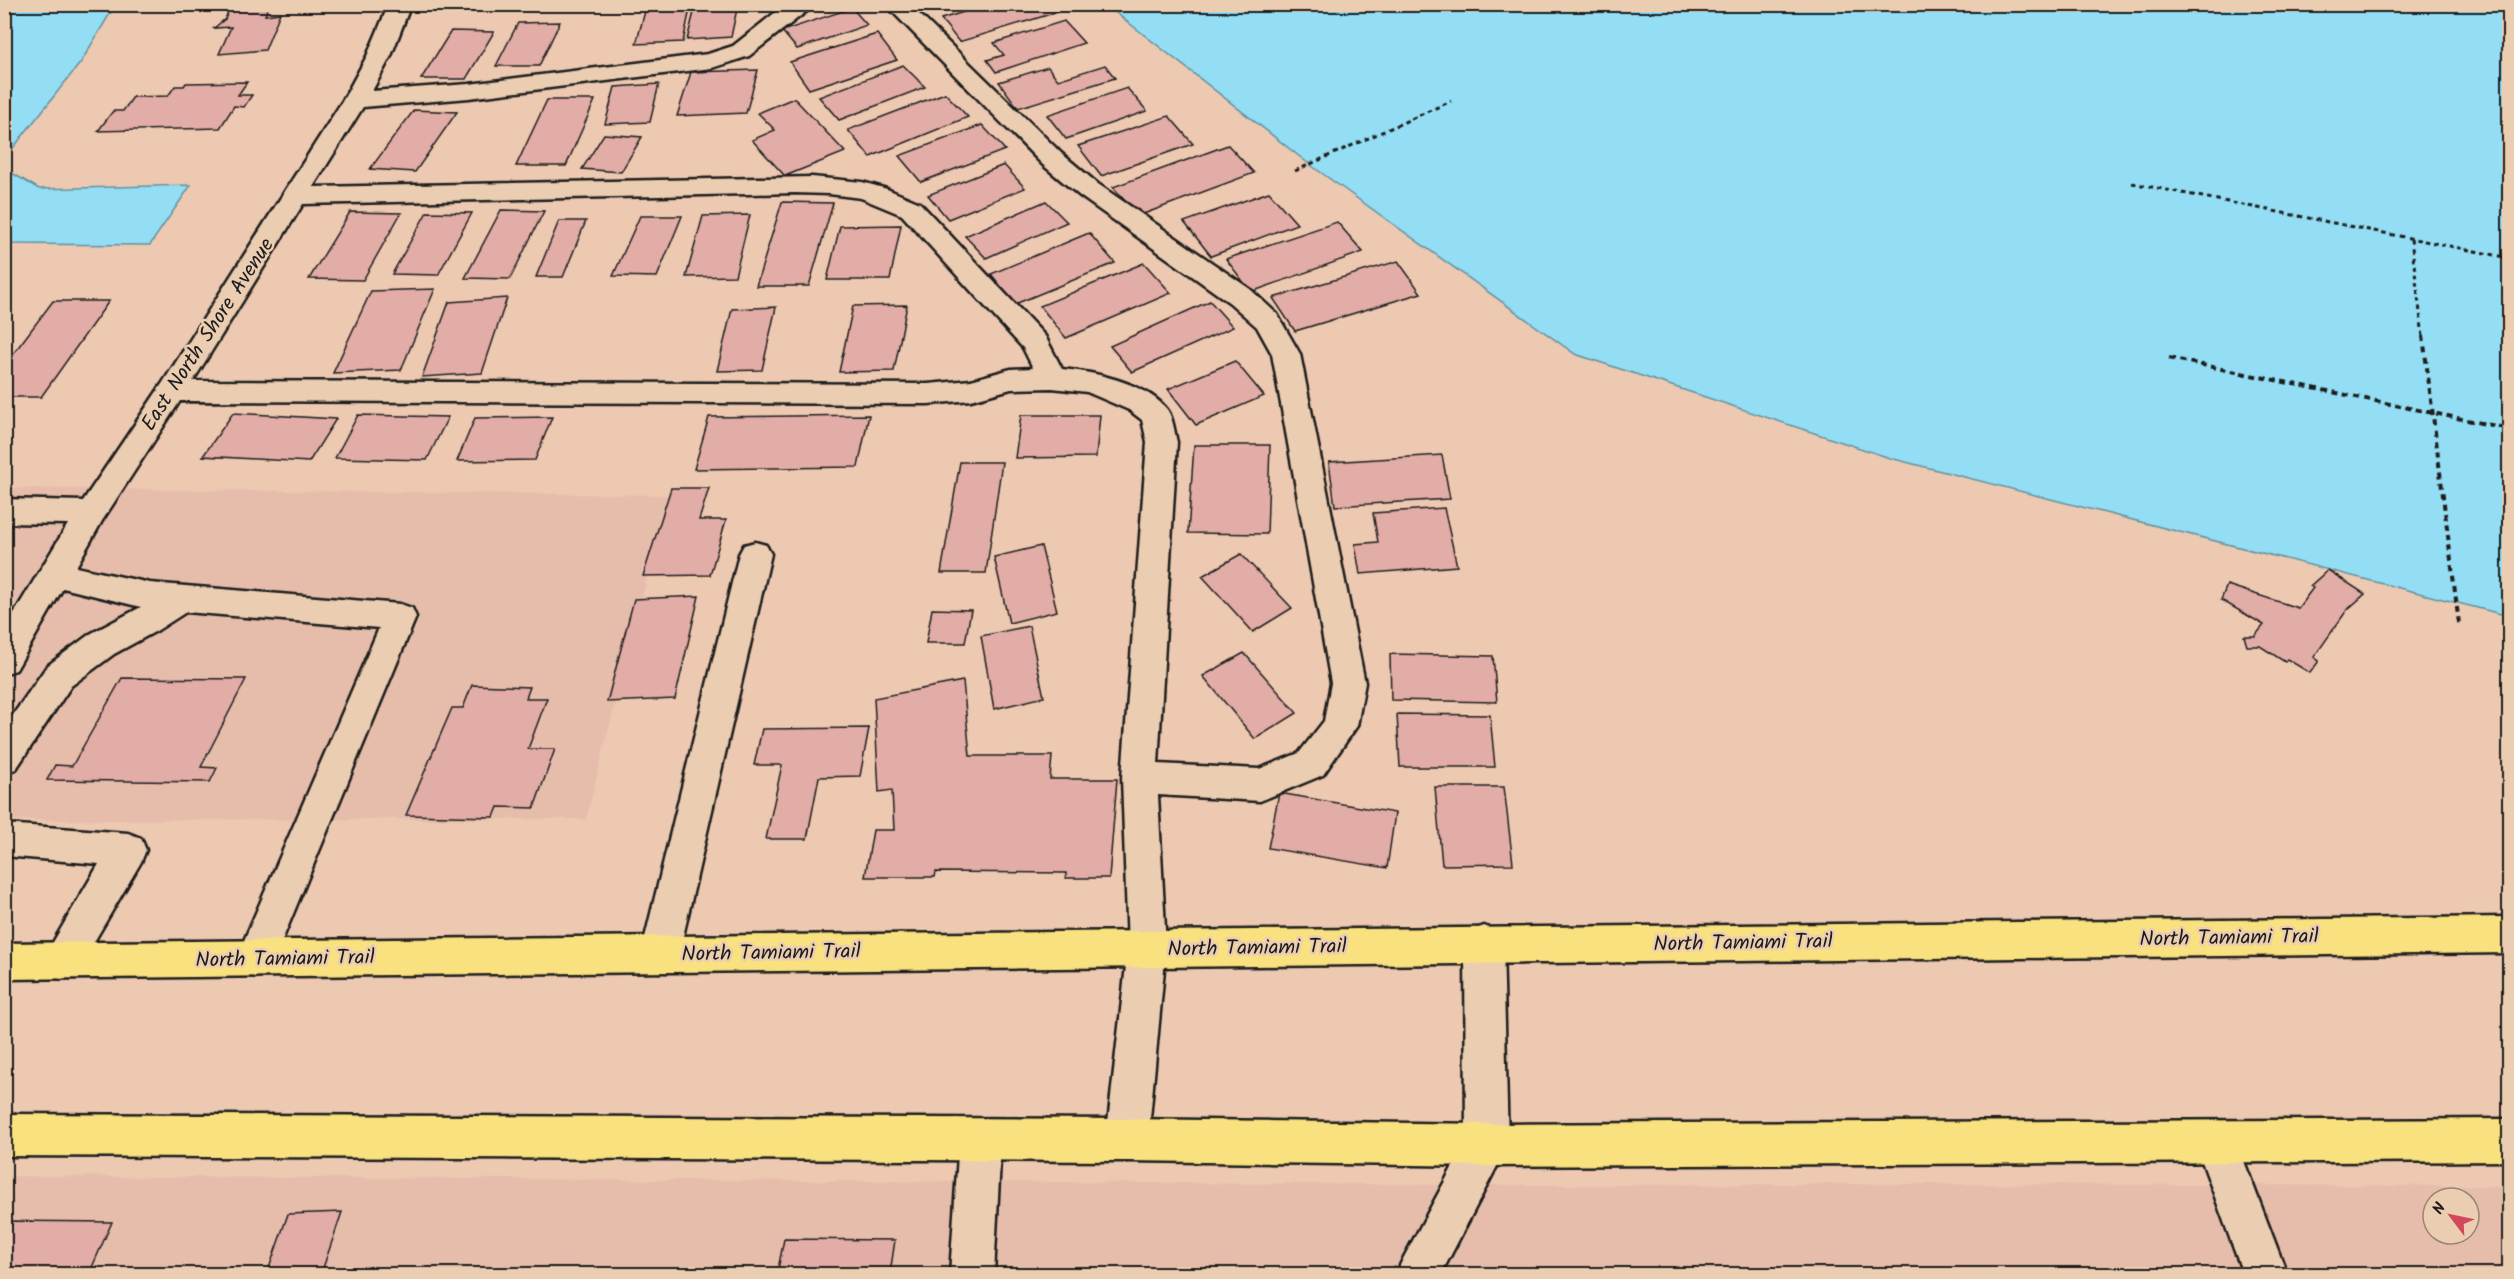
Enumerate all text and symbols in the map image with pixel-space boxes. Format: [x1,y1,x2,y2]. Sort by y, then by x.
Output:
street label: East North Shore Avenue [133,231,284,438]
street label: North Tamiami Trail [2139,920,2319,957]
street label: North Tamiami Trail [1653,925,1833,962]
street label: North Tamiami Trail [1167,930,1347,967]
street label: North Tamiami Trail [681,935,861,972]
street label: North Tamiami Trail [195,941,375,978]
north arrow [2421,1186,2481,1246]
text: N [2426,1198,2453,1220]

